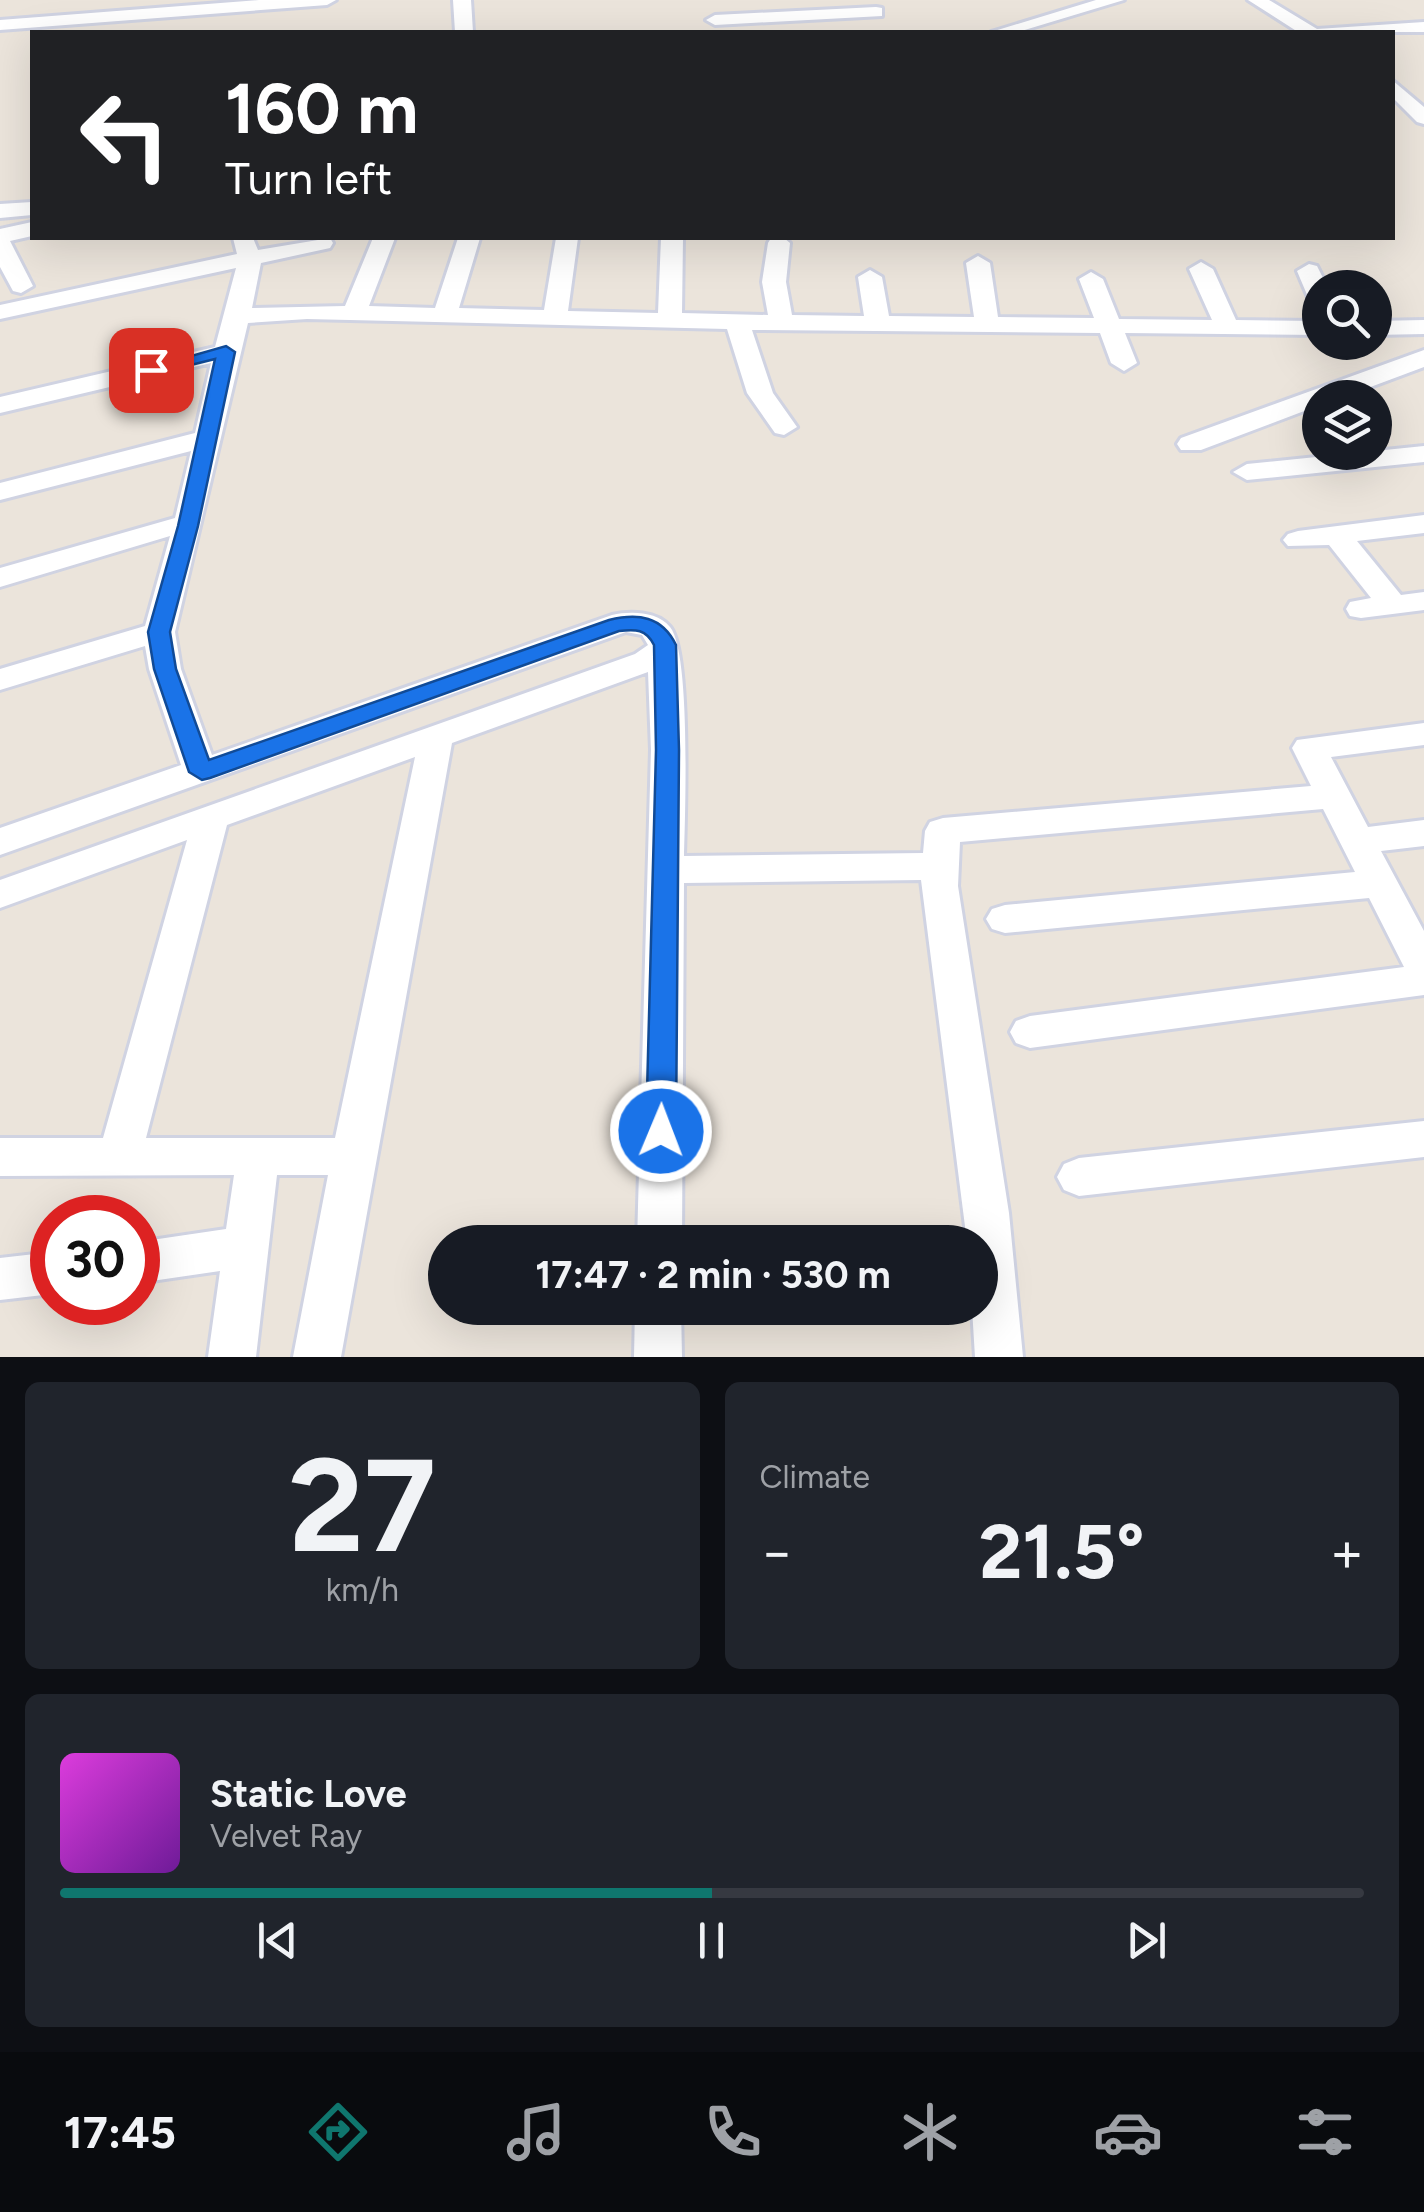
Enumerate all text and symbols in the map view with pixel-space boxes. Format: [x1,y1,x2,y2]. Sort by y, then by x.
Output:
text: 160 m [225,66,418,151]
icon: left [60,70,190,200]
text: Turn left [225,151,392,205]
map controls [1302,270,1392,470]
button: search [1302,270,1392,360]
pin [109,328,194,413]
icon: arrive [124,343,179,398]
button: layers [1302,380,1392,470]
position arrow [609,1079,713,1183]
speed limit sign: 30 [30,1195,160,1325]
text: 17:47 · 2 min · 530 m [535,1252,891,1298]
text: 27 [288,1428,436,1584]
text: Climate [760,1458,870,1496]
text: 21.5° [979,1507,1145,1597]
text: − [760,1519,794,1585]
text: + [1330,1519,1364,1585]
text: km/h [326,1571,399,1609]
text: Static Love [210,1771,407,1817]
text: Velvet Ray [210,1817,362,1855]
icon: previous [250,1913,305,1968]
icon: pause [684,1913,739,1968]
icon: next [1119,1913,1174,1968]
icon: directions [303,2097,373,2167]
icon: music [501,2097,571,2167]
icon: phone [698,2097,768,2167]
icon: climate [895,2097,965,2167]
icon: car [1093,2097,1163,2167]
icon: filters [1290,2097,1360,2167]
text: 17:45 [64,2105,176,2159]

